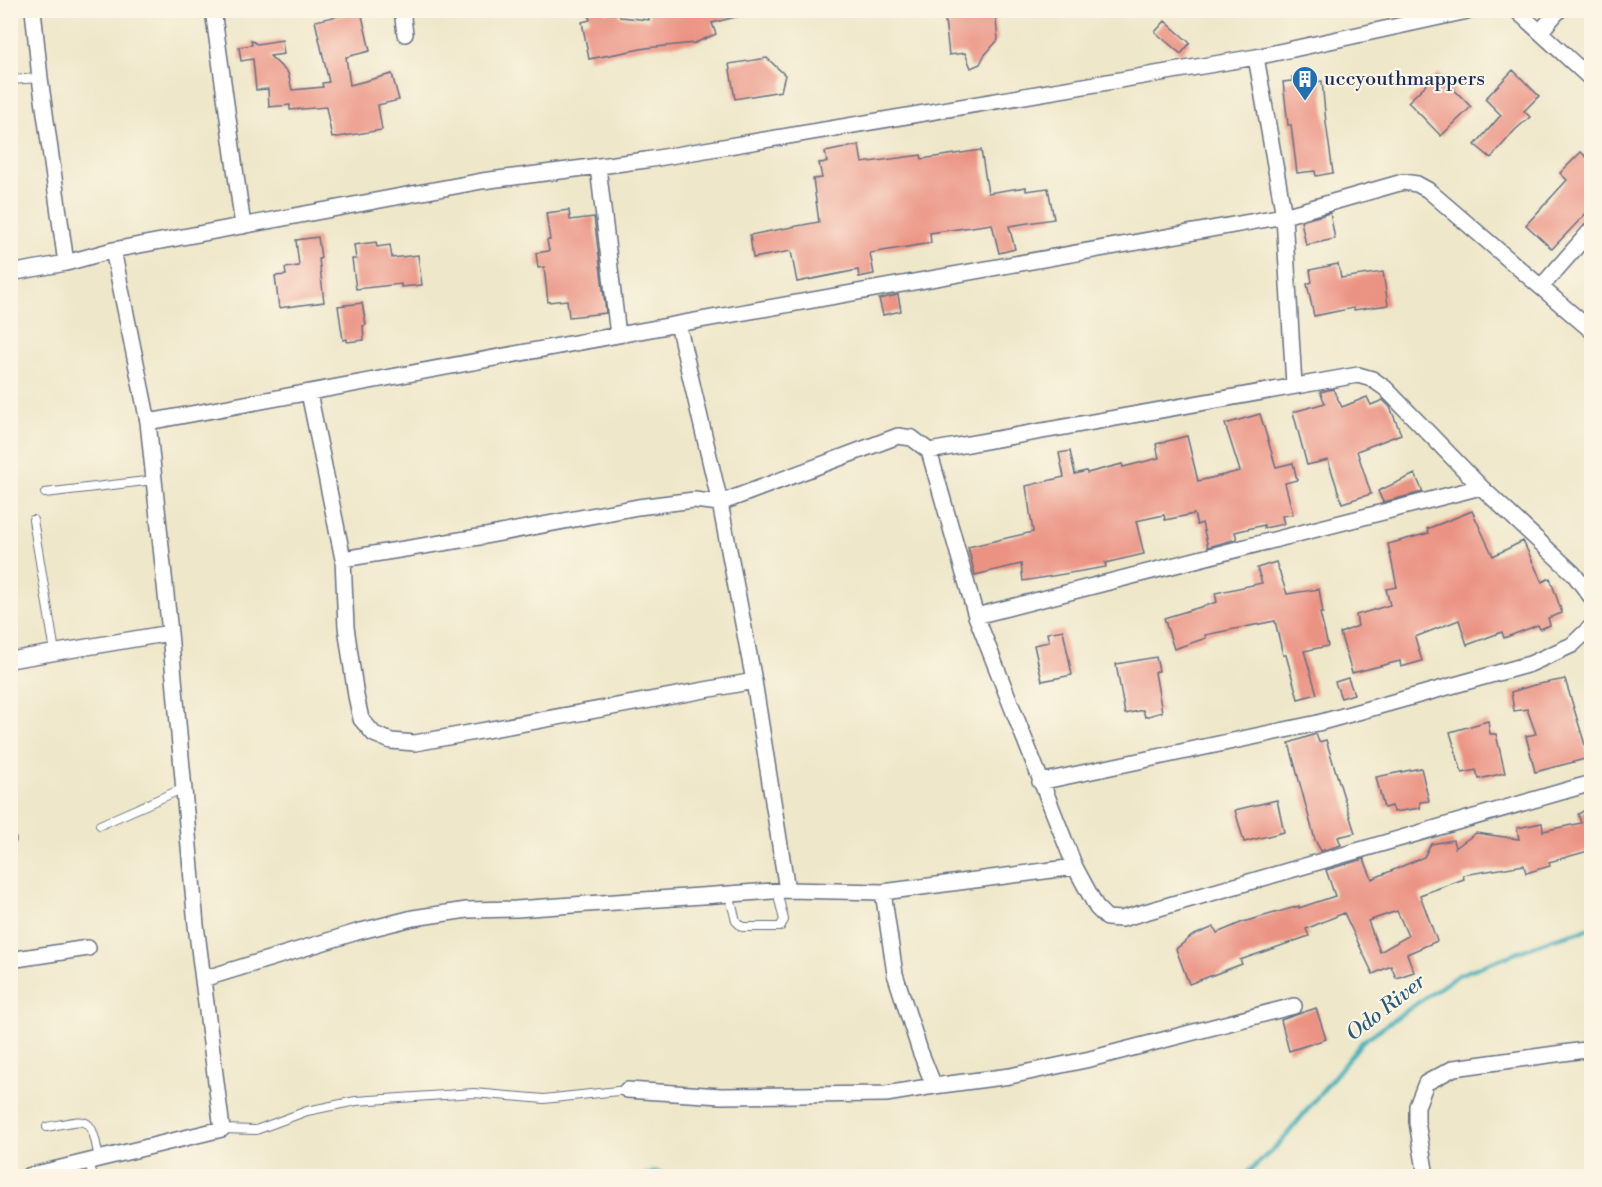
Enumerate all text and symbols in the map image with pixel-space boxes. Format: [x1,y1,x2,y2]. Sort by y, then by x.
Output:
building icon: uccyouthmappers [1290,64,1320,102]
place label: uccyouthmappers [1324,67,1485,92]
water label: Odo River [1341,968,1432,1047]

